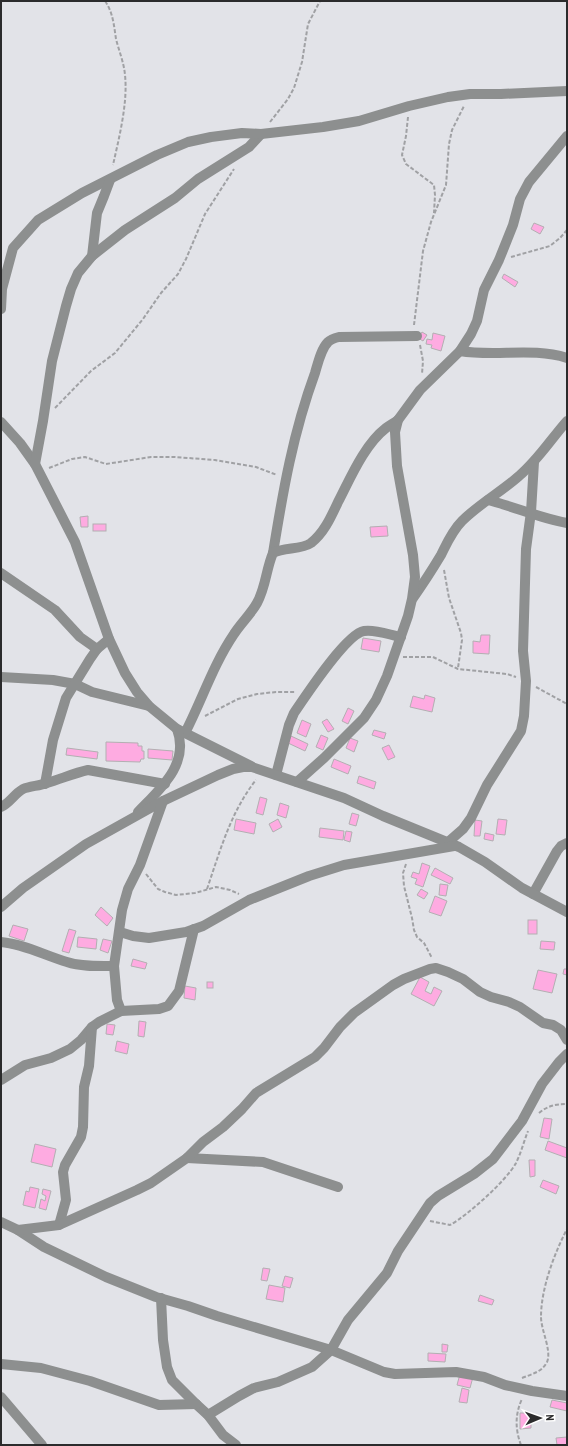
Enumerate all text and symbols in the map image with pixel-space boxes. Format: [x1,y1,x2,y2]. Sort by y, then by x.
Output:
north arrow [520,1398,560,1438]
text: N [543,1414,557,1421]

